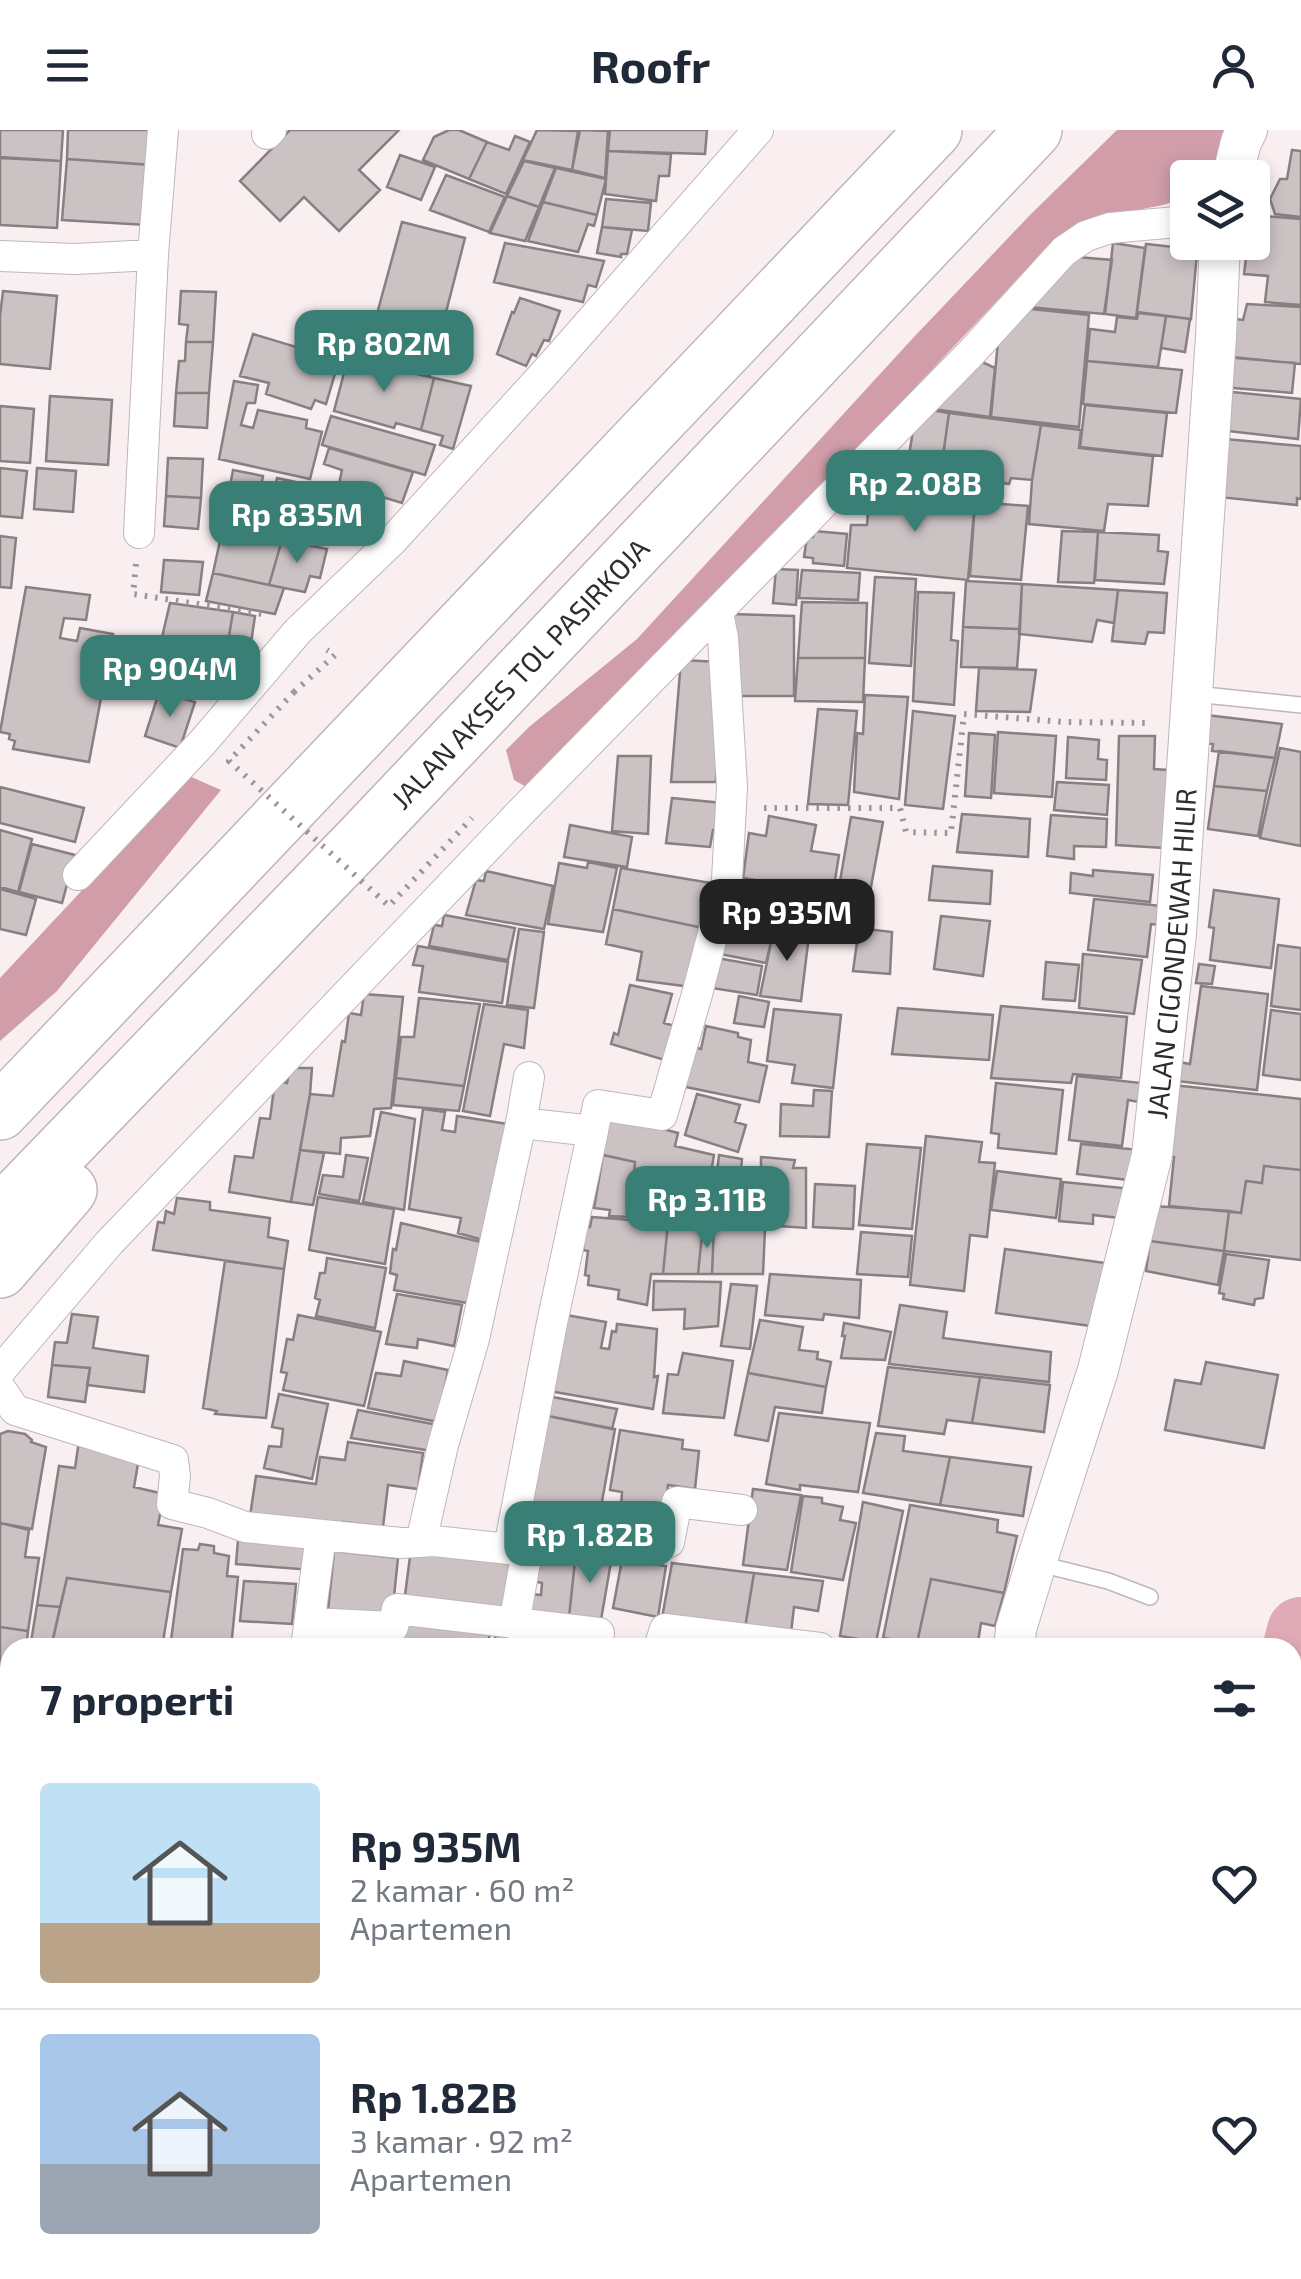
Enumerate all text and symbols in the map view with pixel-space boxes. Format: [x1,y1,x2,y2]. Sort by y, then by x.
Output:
icon: menu [40,38,95,93]
text: Roofr [591,38,710,92]
icon: person [1206,38,1261,93]
map controls [1170,160,1270,260]
button: layers [1170,160,1270,260]
pin: Rp 802M [292,310,476,395]
text: Rp 802M [317,323,451,361]
pin: Rp 2.08B [812,450,1018,535]
text: Rp 2.08B [848,463,982,501]
pin: Rp 835M [205,481,389,566]
text: Rp 835M [231,494,363,532]
street label: JALAN AKSES TOL PASIRKOJA [383,530,656,815]
pin: Rp 904M [78,635,262,720]
text: Rp 904M [102,648,238,686]
street label: JALAN CIGONDEWAH HILIR [1139,787,1203,1120]
pin: Rp 935M [695,879,879,964]
text: Rp 935M [722,892,852,930]
pin: Rp 3.11B [604,1166,810,1251]
text: Rp 3.11B [647,1179,767,1217]
pin: Rp 1.82B [487,1501,693,1586]
text: Rp 1.82B [526,1514,654,1552]
icon: filters [1207,1671,1262,1726]
text: 7 properti [40,1673,234,1723]
text: Rp 935M [350,1820,522,1870]
icon: home [120,1823,240,1943]
icon: heart [1207,1856,1262,1911]
text: 2 kamar · 60 m² [350,1870,575,1908]
text: Apartemen [350,1908,512,1946]
text: Rp 1.82B [350,2071,517,2121]
icon: home [120,2074,240,2194]
icon: heart [1207,2107,1262,2162]
text: 3 kamar · 92 m² [350,2121,573,2159]
text: Apartemen [350,2159,512,2197]

